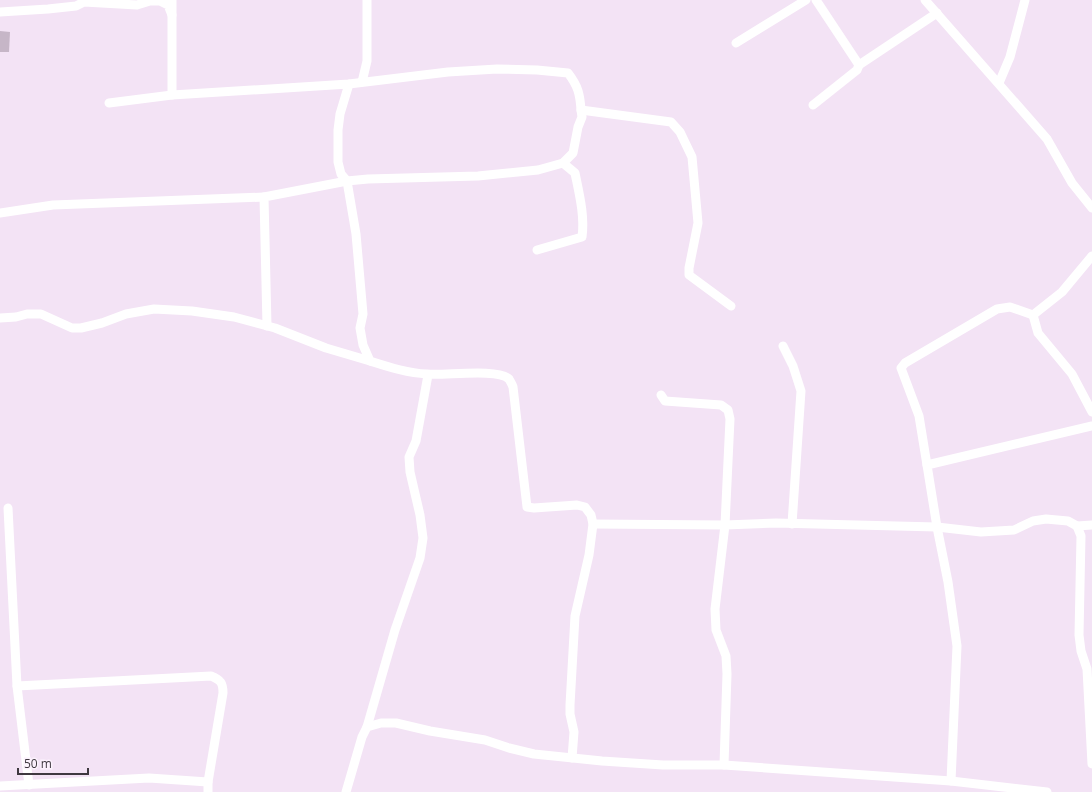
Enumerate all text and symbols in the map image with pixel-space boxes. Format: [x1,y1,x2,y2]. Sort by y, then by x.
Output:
scale bar [18,750,88,776]
text: 50 m [24,755,52,772]

